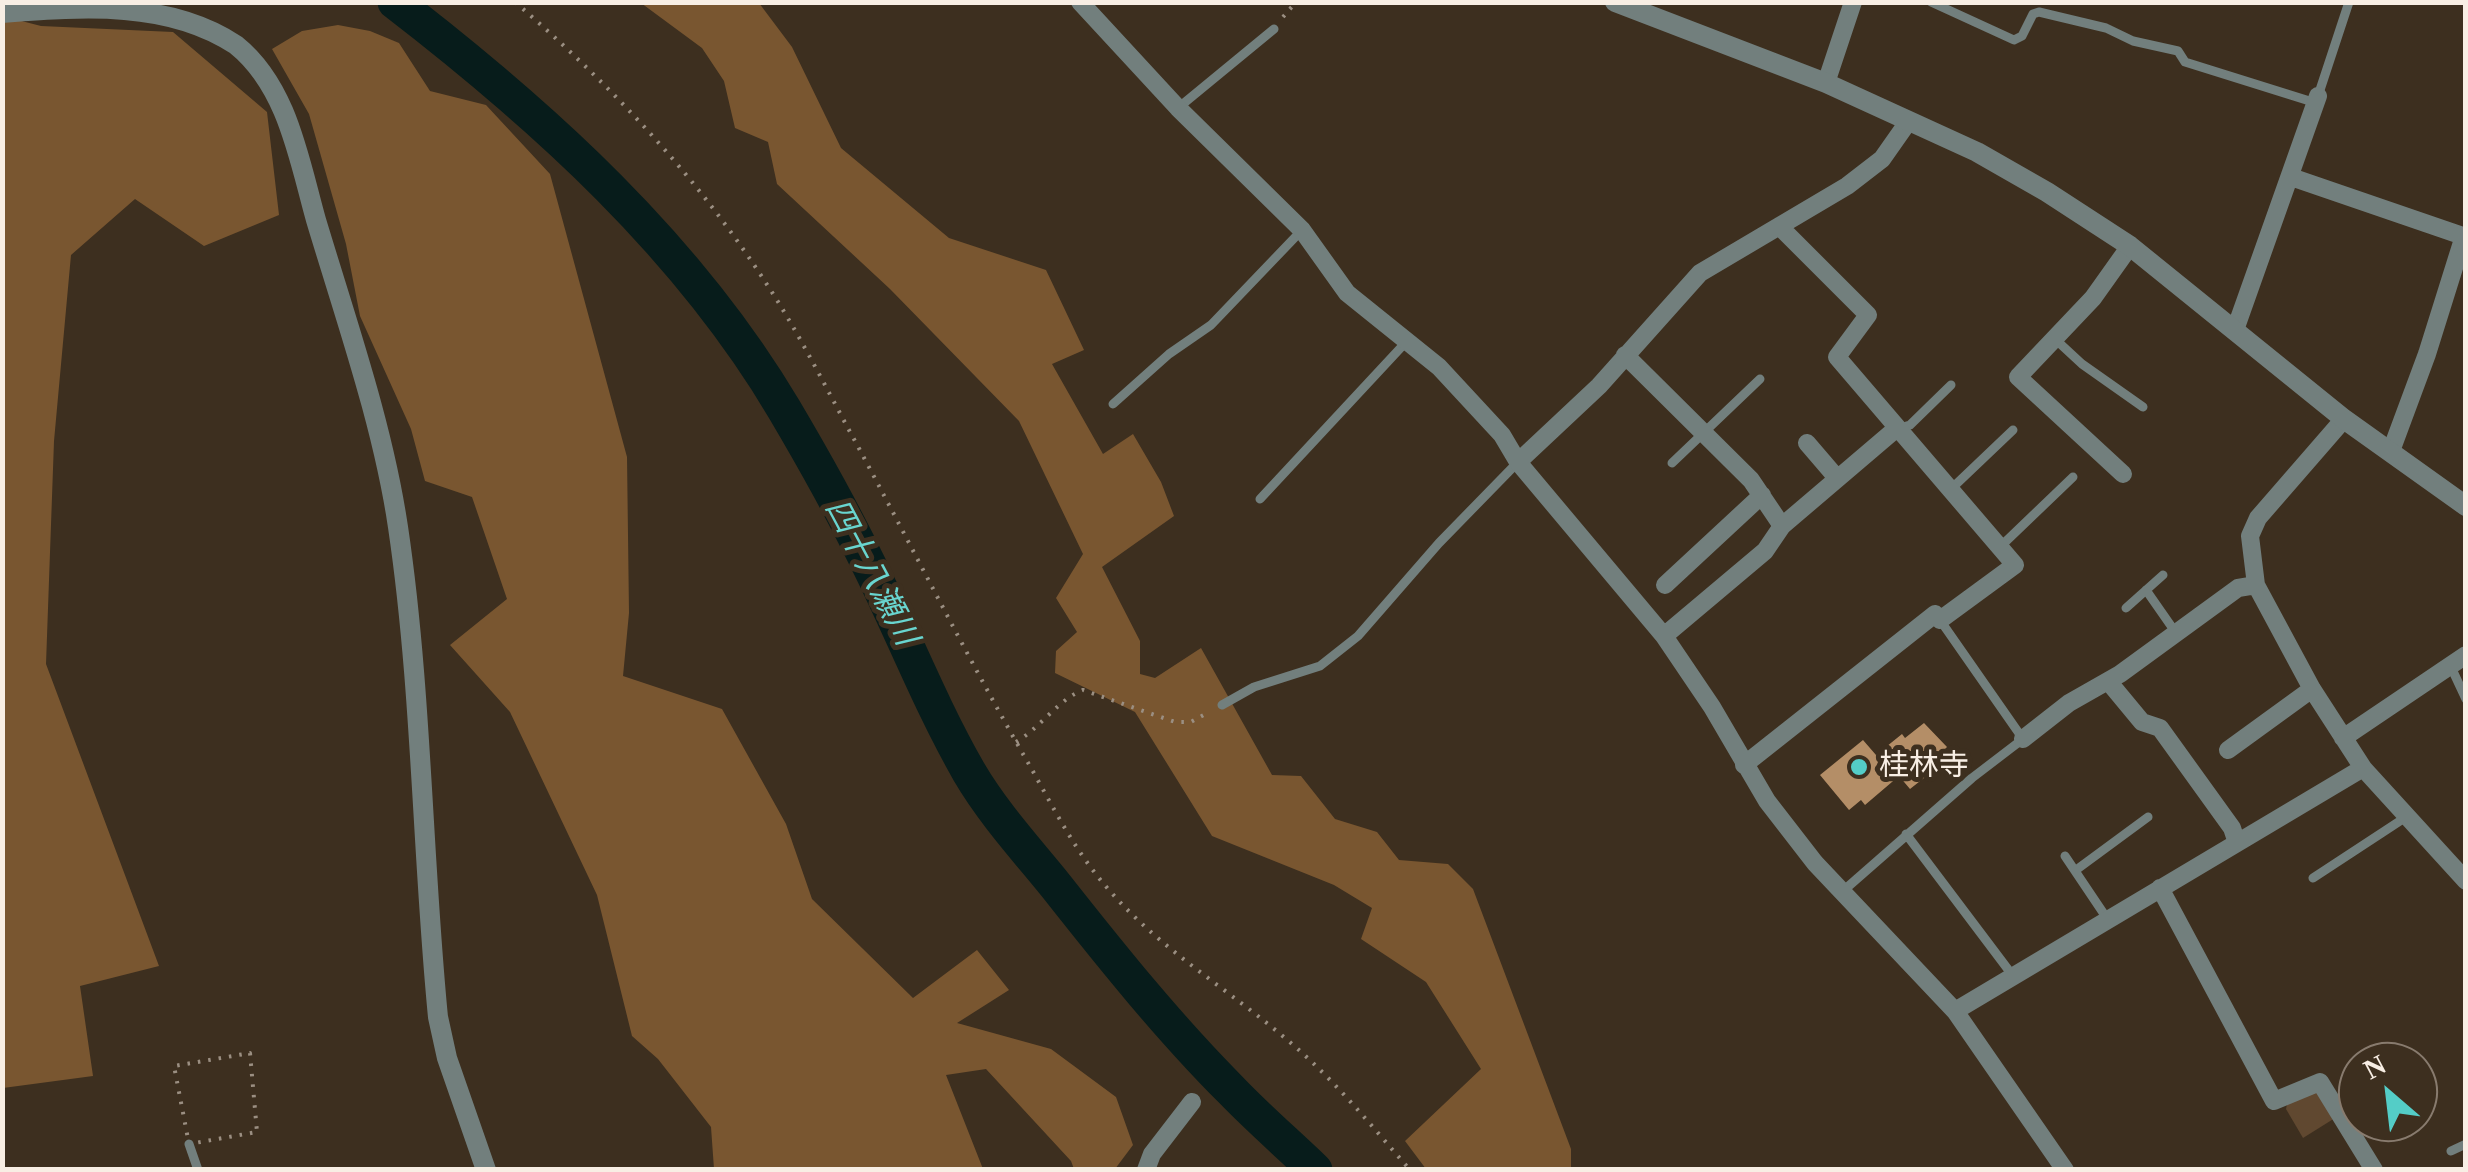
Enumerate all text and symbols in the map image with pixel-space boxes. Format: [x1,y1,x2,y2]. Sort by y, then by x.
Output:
water label: 四十八瀬川 [815,493,925,653]
place label: 桂林寺 [1879,749,1969,785]
marker: 桂林寺 [1848,756,1870,778]
north arrow [2338,1042,2438,1142]
text: N [2358,1048,2391,1085]

